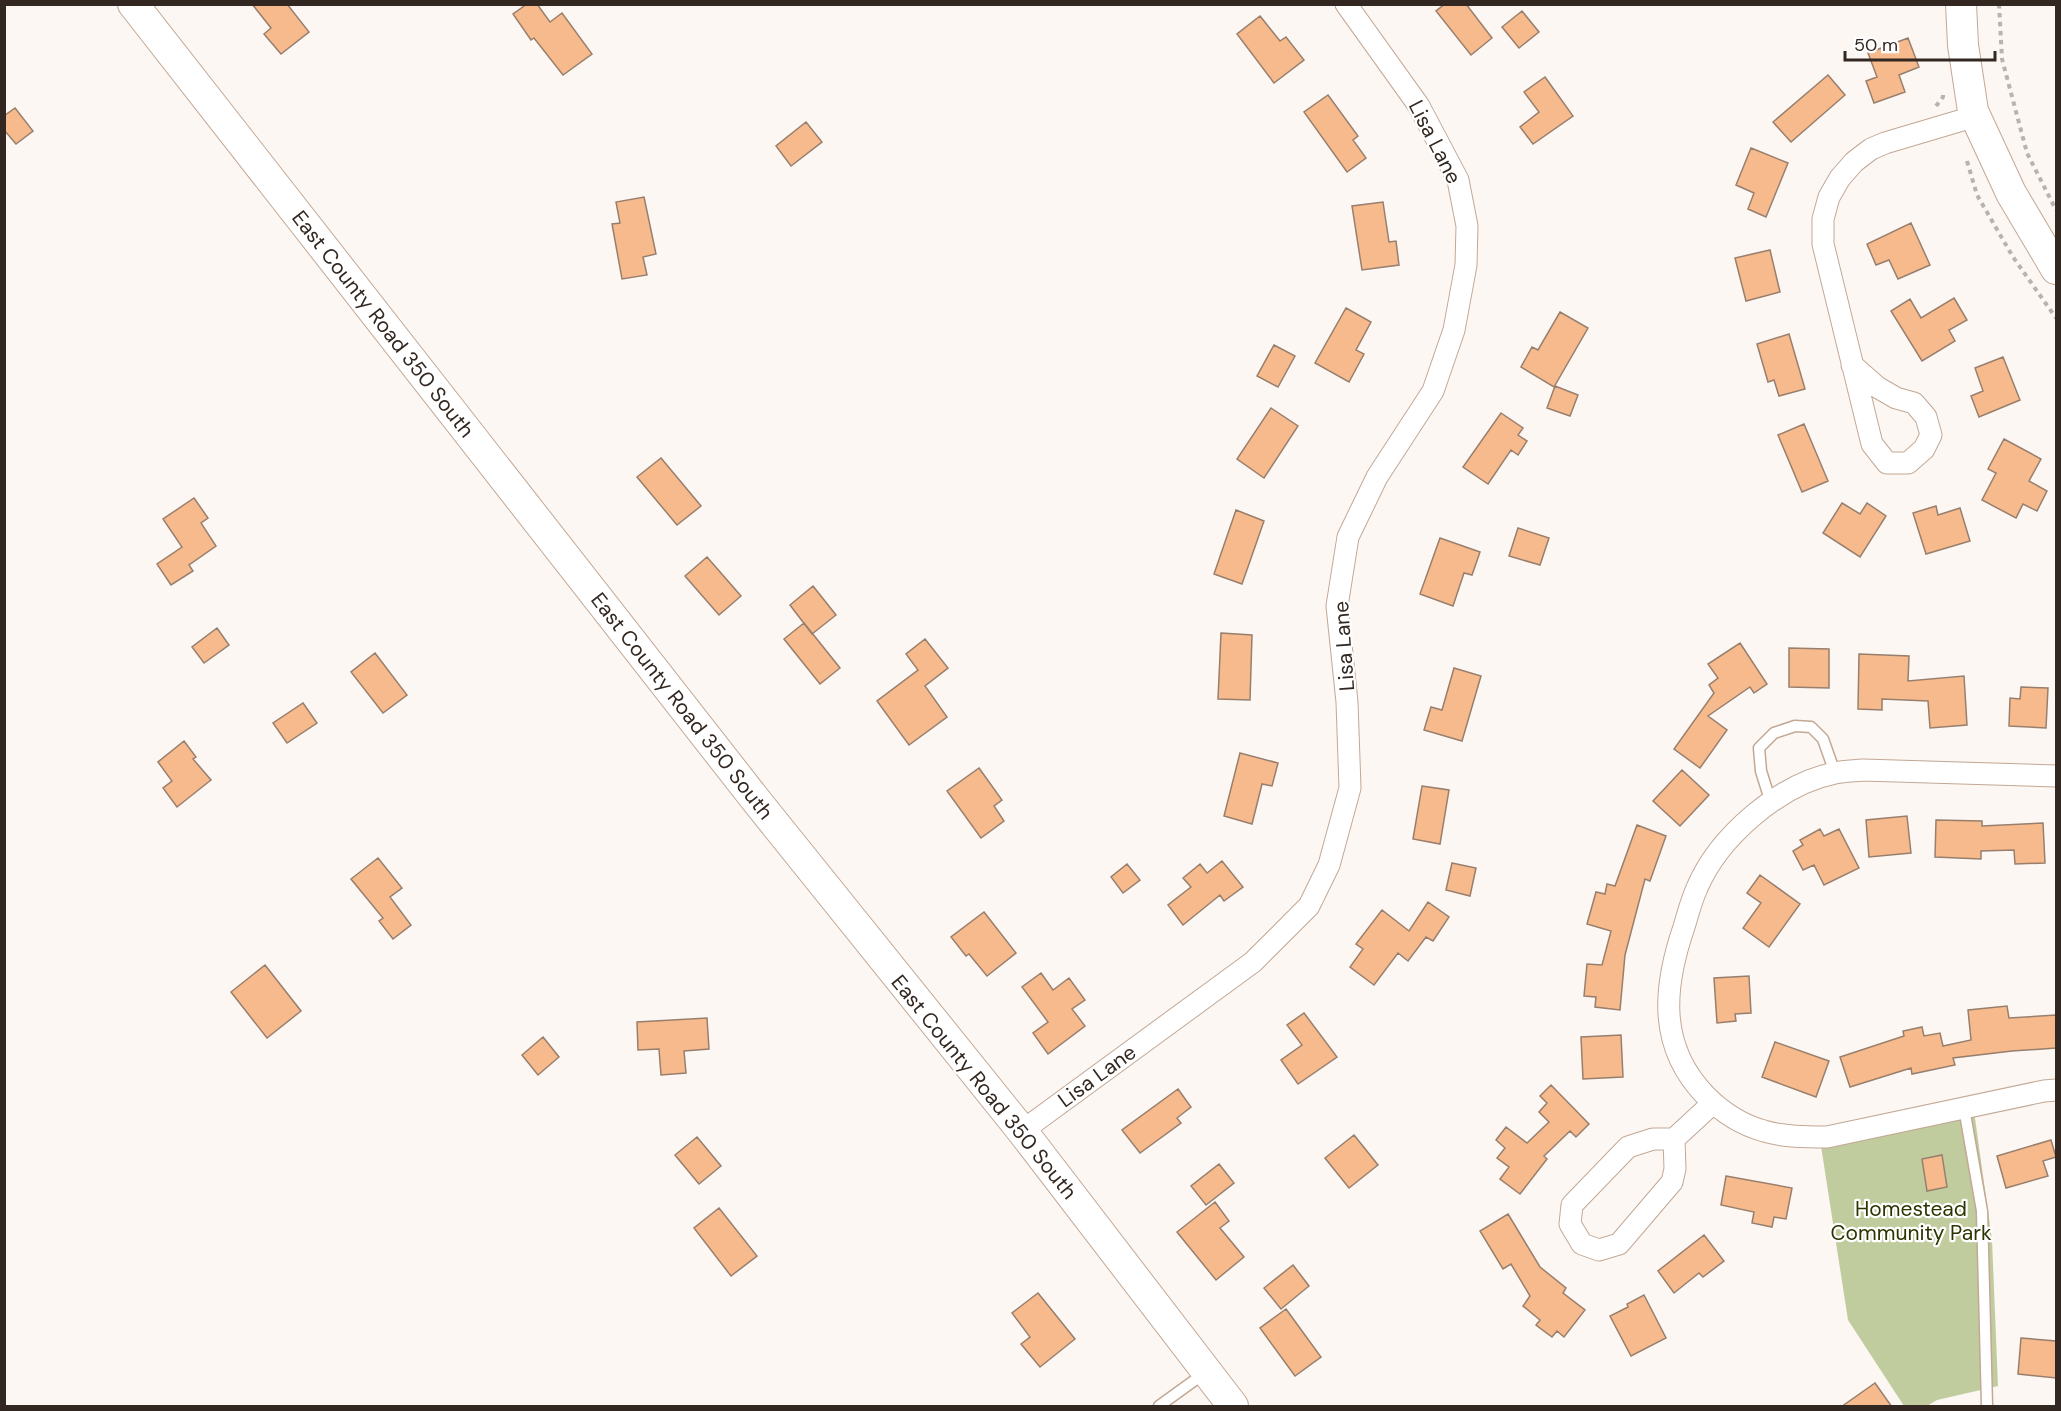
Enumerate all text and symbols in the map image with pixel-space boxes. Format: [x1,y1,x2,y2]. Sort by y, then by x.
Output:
scale bar [1845,24,1995,62]
text: 50 m [1854,33,1898,57]
street label: Lisa Lane [1402,95,1468,189]
street label: East County Road 350 South [285,205,481,443]
street label: East County Road 350 South [584,587,780,825]
street label: Lisa Lane [1327,600,1361,692]
street label: East County Road 350 South [885,969,1083,1205]
street label: Lisa Lane [1052,1038,1142,1114]
park label: Homestead Community Park [1830,1195,1992,1247]

